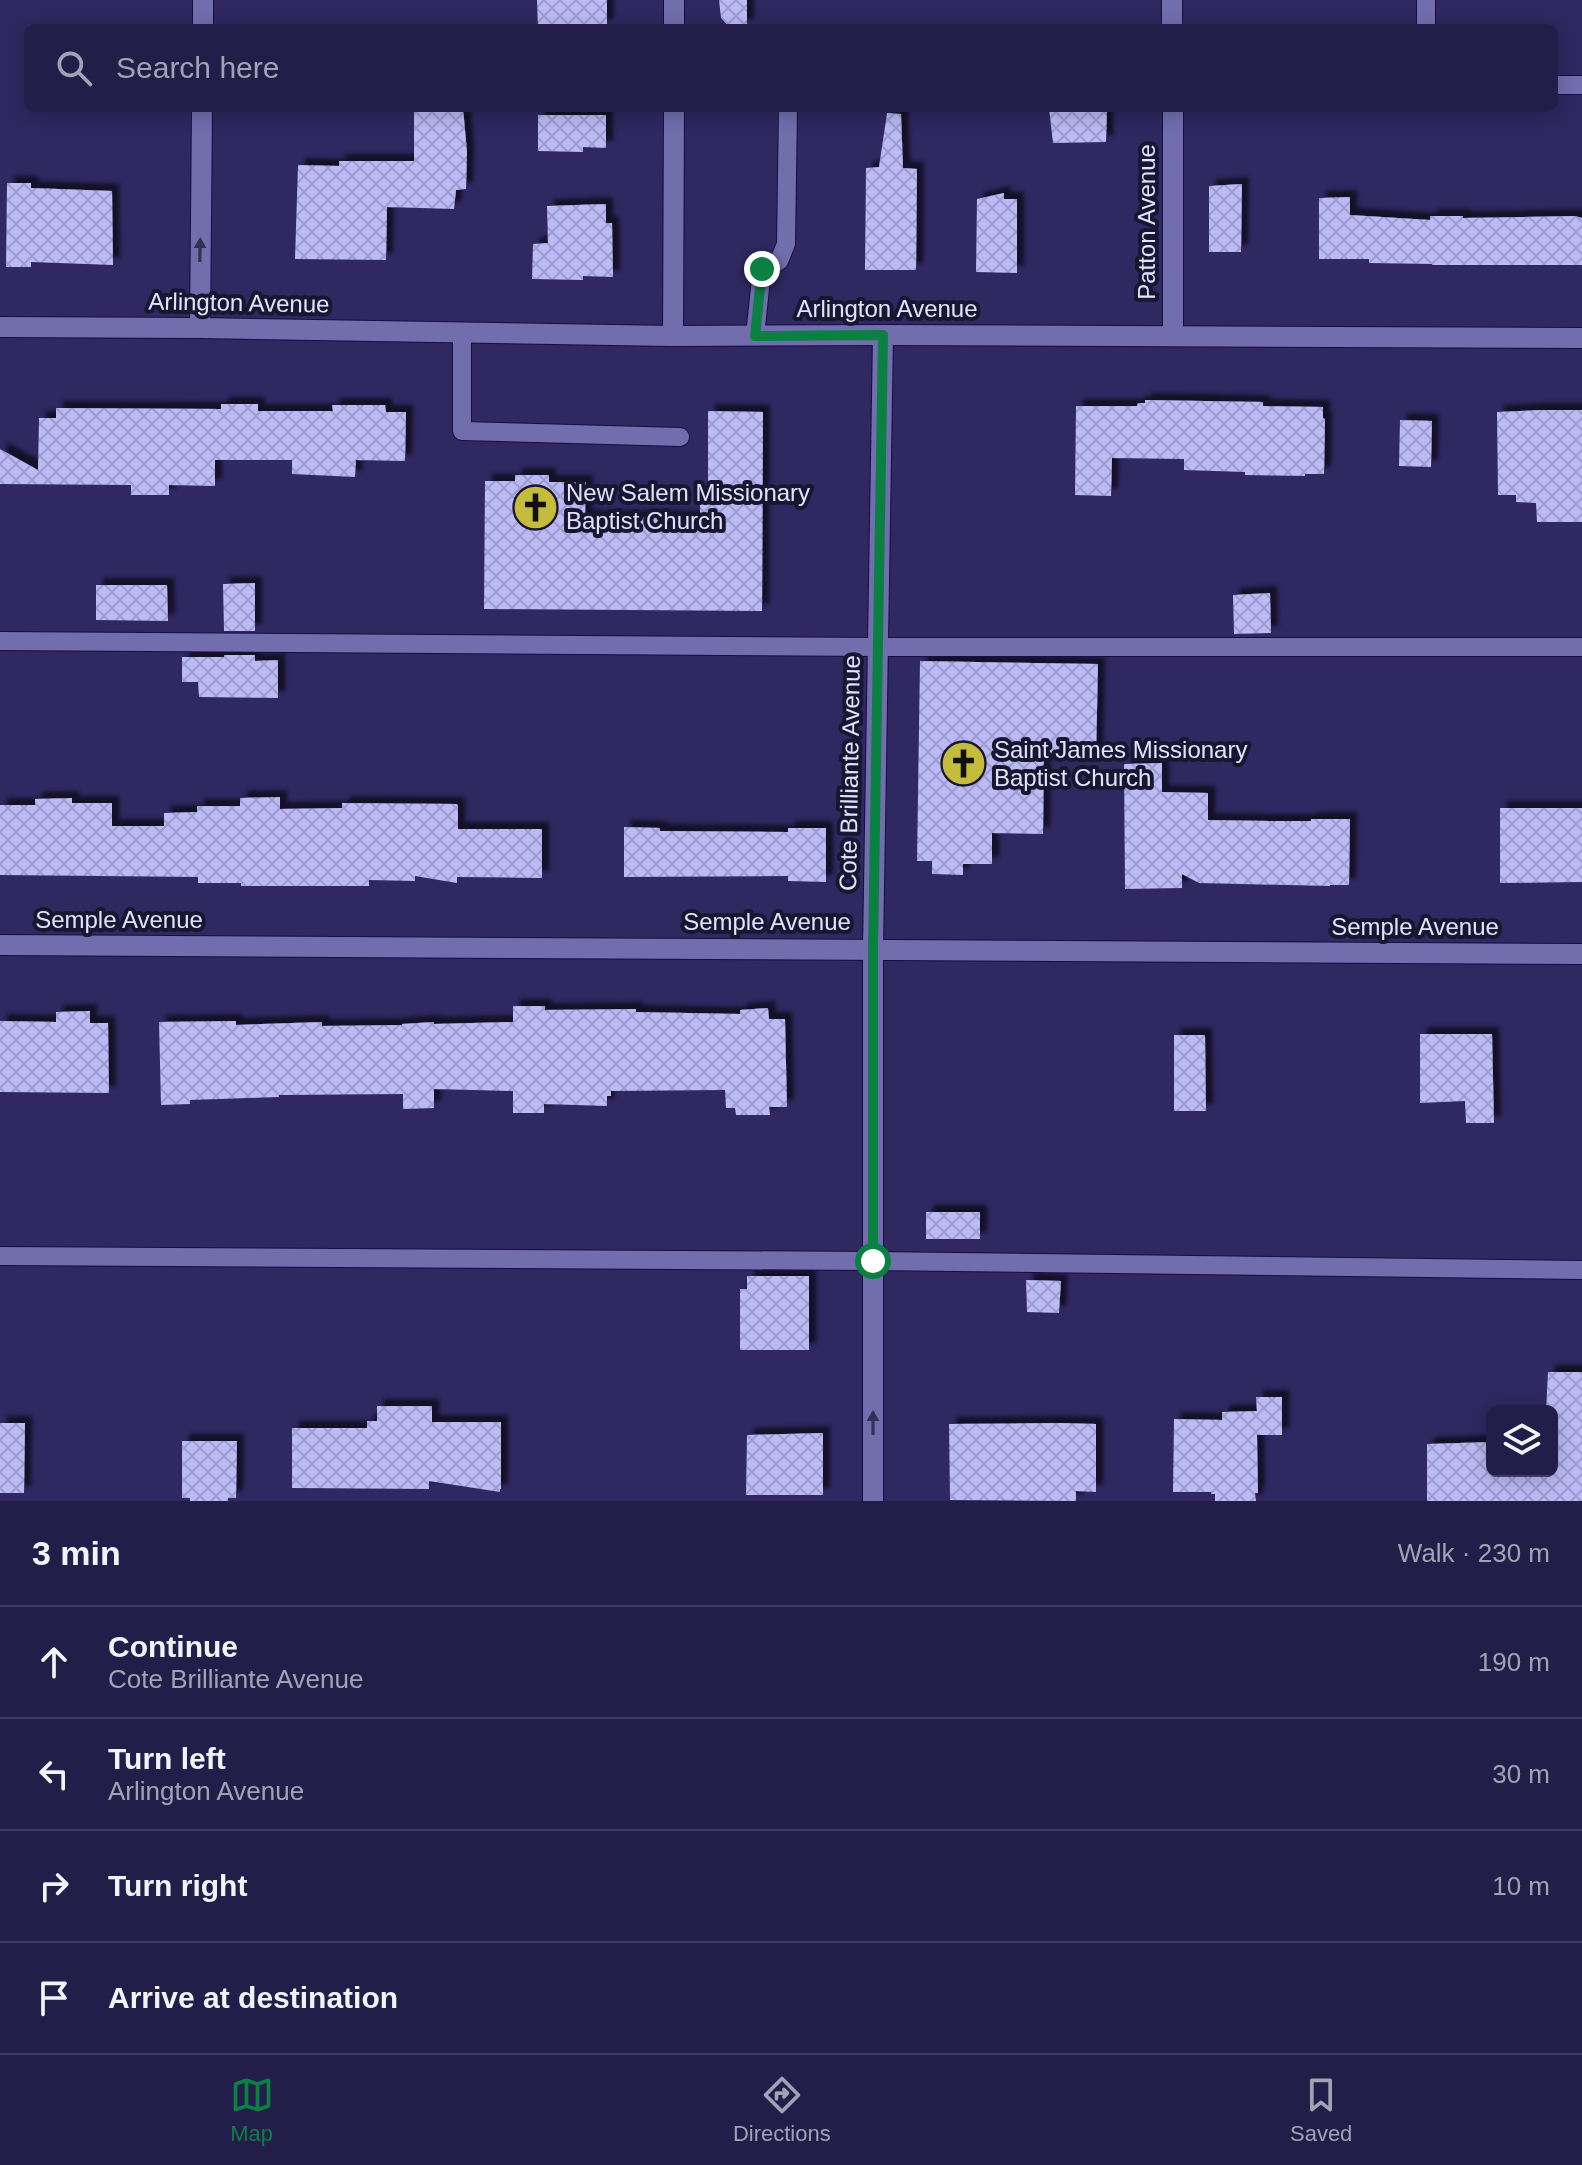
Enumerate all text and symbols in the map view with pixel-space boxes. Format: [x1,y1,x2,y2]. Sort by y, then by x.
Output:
search box [24,24,1558,112]
icon: search [52,46,96,90]
text: Search here [116,51,279,84]
street label: Patton Avenue [1133,144,1160,300]
one-way arrow [194,237,206,262]
route end [744,251,780,287]
street label: Arlington Avenue [148,287,330,318]
street label: Arlington Avenue [796,295,978,322]
place label: New Salem Missionary Baptist Church [566,479,810,534]
church icon: New Salem Missionary Baptist Church [511,483,559,531]
street label: Cote Brilliante Avenue [834,655,865,891]
place label: Saint James Missionary Baptist Church [994,736,1247,791]
church icon: Saint James Missionary Baptist Church [939,740,987,788]
street label: Semple Avenue [35,906,203,933]
street label: Semple Avenue [683,908,851,935]
street label: Semple Avenue [1331,913,1499,940]
route start [855,1243,891,1279]
map controls [1486,1405,1558,1477]
button: layers [1486,1405,1558,1477]
one-way arrow [867,1410,879,1435]
text: 3 min [32,1534,121,1572]
text: Walk · 230 m [1398,1538,1550,1568]
text: Continue [108,1630,238,1663]
icon: ahead [32,1640,76,1684]
text: 190 m [1478,1647,1550,1677]
text: Cote Brilliante Avenue [108,1664,363,1694]
text: Turn left [108,1742,226,1775]
icon: left [32,1752,76,1796]
text: 30 m [1492,1759,1550,1789]
text: Arlington Avenue [108,1776,304,1806]
icon: right [32,1864,76,1908]
text: Turn right [108,1869,247,1902]
text: 10 m [1492,1871,1550,1901]
icon: arrive [32,1976,76,2020]
text: Arrive at destination [108,1981,398,2014]
tab: Map [230,2073,274,2147]
tab: Directions [733,2073,831,2147]
tab: Saved [1290,2073,1352,2147]

